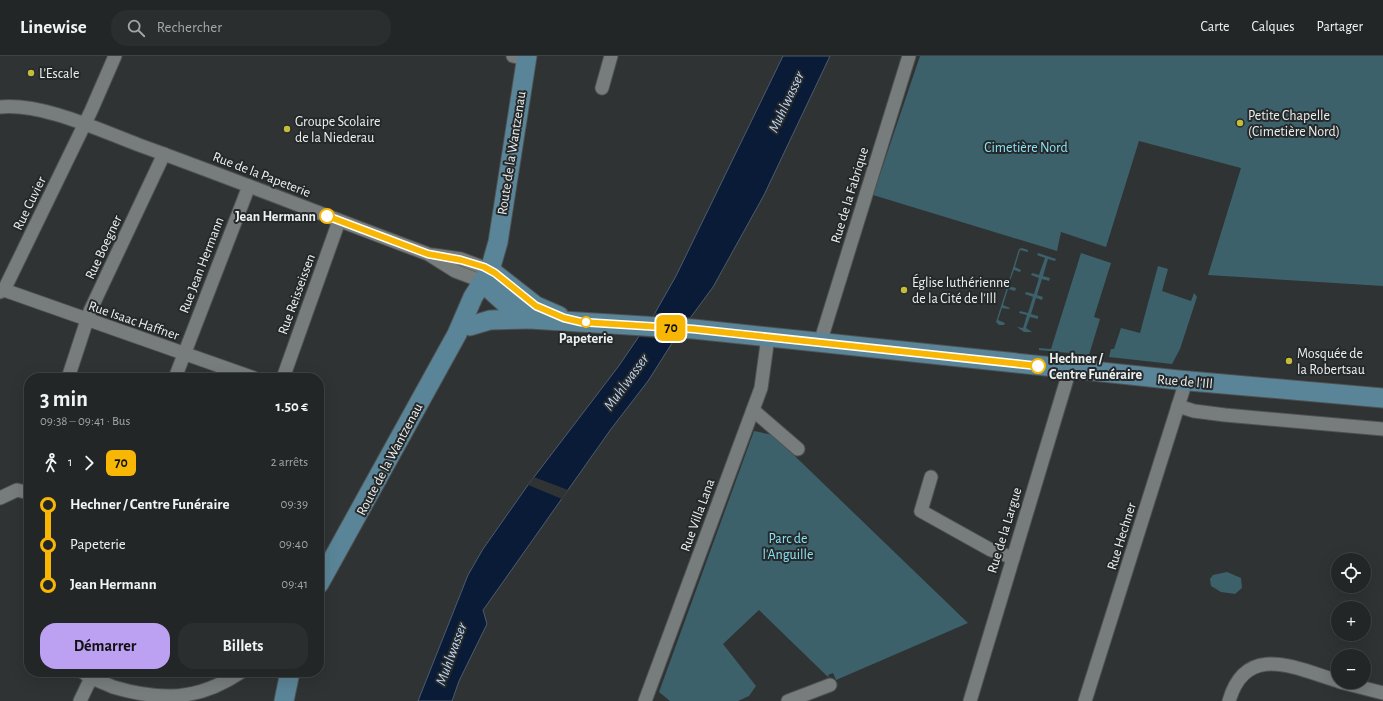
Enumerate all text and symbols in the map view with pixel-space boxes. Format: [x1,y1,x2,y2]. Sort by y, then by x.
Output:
search box [111,10,391,46]
icon: search [125,17,147,39]
text: Linewise [20,18,87,37]
text: Rechercher [157,20,222,35]
text: Carte [1201,20,1229,34]
text: Calques [1251,20,1295,34]
text: Partager [1317,20,1363,34]
place label: L’Escale [39,67,79,81]
marker: L’Escale [26,68,36,78]
water label: Muhlwasser [766,68,808,135]
street label: Route de la Wantzenau [495,90,529,216]
place label: Petite Chapelle (Cimetière Nord) [1248,109,1340,139]
place label: Groupe Scolaire de la Niederau [295,115,380,145]
marker: Petite Chapelle (Cimetière Nord) [1235,118,1245,128]
marker: Groupe Scolaire de la Niederau [282,124,292,134]
park label: Cimetière Nord [984,141,1068,155]
street label: Rue de la Fabrique [829,146,871,245]
street label: Rue de la Papeterie [211,150,313,200]
street label: Rue Cuvier [11,174,49,232]
marker: Jean Hermann [319,208,335,224]
place label: Jean Hermann [235,210,316,224]
street label: Rue Boegner [83,213,125,282]
street label: Rue Jean Hermann [177,215,227,315]
street label: Rue Reisseissen [276,252,318,337]
place label: Église luthérienne de la Cité de l'Ill [912,273,1010,306]
marker: Église luthérienne de la Cité de l'Ill [899,285,909,295]
street label: Rue Isaac Haffner [87,299,181,343]
line badge: 70 [653,315,689,341]
marker: Papeterie [580,316,592,328]
text: 70 [664,321,678,335]
place label: Papeterie [559,332,614,346]
place label: Mosquée de la Robertsau [1297,347,1365,377]
water label: Muhlwasser [601,351,652,413]
place label: Hechner / Centre Funéraire [1049,352,1142,382]
marker: Mosquée de la Robertsau [1284,356,1294,366]
marker: Hechner / Centre Funéraire [1030,358,1046,374]
street label: Rue de l'Ill [1156,373,1213,391]
text: 3 min [40,388,88,410]
text: 1.50 € [276,399,308,414]
street label: Route de la Wantzenau [354,401,425,518]
text: 09:38 – 09:41 · Bus [40,415,130,428]
icon: walk [40,452,62,474]
icon: forward [78,452,100,474]
text: 1 [68,456,72,469]
text: 70 [114,456,128,470]
text: 2 arrêts [271,456,308,469]
street label: Rue Villa Lana [678,477,718,554]
street label: Rue de la Largue [985,486,1025,575]
text: Hechner / Centre Funéraire [70,497,230,512]
text: 09:39 [281,498,308,511]
street label: Rue Hechner [1105,500,1139,572]
park label: Parc de l'Anguille [763,532,813,562]
text: Papeterie [70,537,126,552]
text: 09:40 [279,538,308,551]
map controls [1331,553,1371,689]
button: locate [1331,553,1371,593]
text: Jean Hermann [70,577,157,592]
text: 09:41 [281,578,308,591]
button: + [1331,601,1371,641]
water label: Muhlwasser [433,620,470,687]
button: Démarrer [40,623,170,669]
button: Billets [178,623,308,669]
button: − [1331,649,1371,689]

